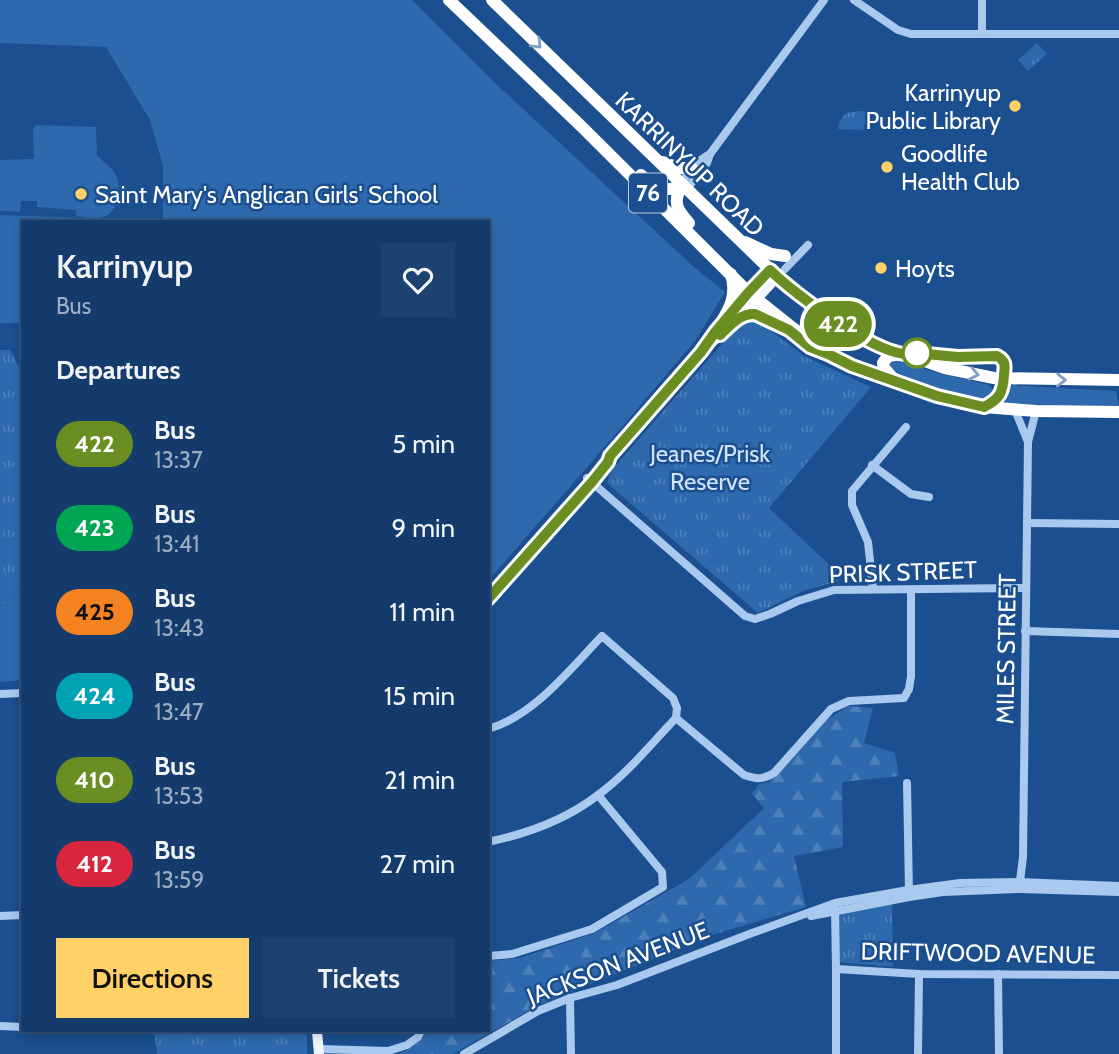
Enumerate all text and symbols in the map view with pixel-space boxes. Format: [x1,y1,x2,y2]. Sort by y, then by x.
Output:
one-way arrow [529,36,542,49]
place label: Karrinyup Public Library [865,78,1001,135]
street label: KARRINYUP ROAD [610,86,770,242]
marker: Karrinyup Public Library [1007,98,1023,114]
place label: Goodlife Health Club [901,139,1020,196]
marker: Goodlife Health Club [879,159,895,175]
road number: 76 [629,174,667,212]
place label: Saint Mary's Anglican Girls' School [95,180,438,209]
marker: Saint Mary's Anglican Girls' School [73,186,89,202]
button: heart [381,243,455,317]
text: Karrinyup [56,246,193,286]
place label: Hoyts [895,254,955,283]
marker: Hoyts [873,260,889,276]
text: Bus [56,292,91,320]
line badge: 422 [798,301,878,347]
text: 422 [818,309,858,338]
unlabelled marker [902,338,932,368]
text: Departures [56,354,180,386]
one-way arrow [968,366,980,381]
one-way arrow [1057,372,1067,388]
text: Bus [154,414,195,446]
text: 5 min [392,428,455,460]
text: 422 [74,429,115,458]
park label: Jeanes/Prisk Reserve [649,439,770,496]
text: 13:37 [154,446,203,474]
text: Bus [154,498,195,530]
text: 9 min [392,512,455,544]
text: 423 [74,513,115,542]
text: 13:41 [154,530,200,558]
street label: PRISK STREET [829,555,978,589]
street label: MILES STREET [990,573,1022,725]
text: Bus [154,582,195,614]
text: 11 min [389,596,455,628]
text: 425 [74,597,115,626]
text: 13:43 [154,614,204,642]
text: Bus [154,666,195,698]
text: 15 min [384,680,455,712]
text: 424 [73,681,116,710]
text: 13:47 [154,698,204,726]
text: Bus [154,750,195,782]
text: 21 min [384,764,455,796]
text: 410 [74,765,115,794]
text: 13:53 [154,782,204,810]
text: Bus [154,834,195,866]
text: 27 min [380,848,455,880]
text: 412 [76,849,113,878]
text: 13:59 [154,866,204,894]
street label: JACKSON AVENUE [522,915,713,1011]
street label: DRIFTWOOD AVENUE [860,936,1096,970]
button: Directions [56,938,249,1018]
button: Tickets [263,938,455,1018]

